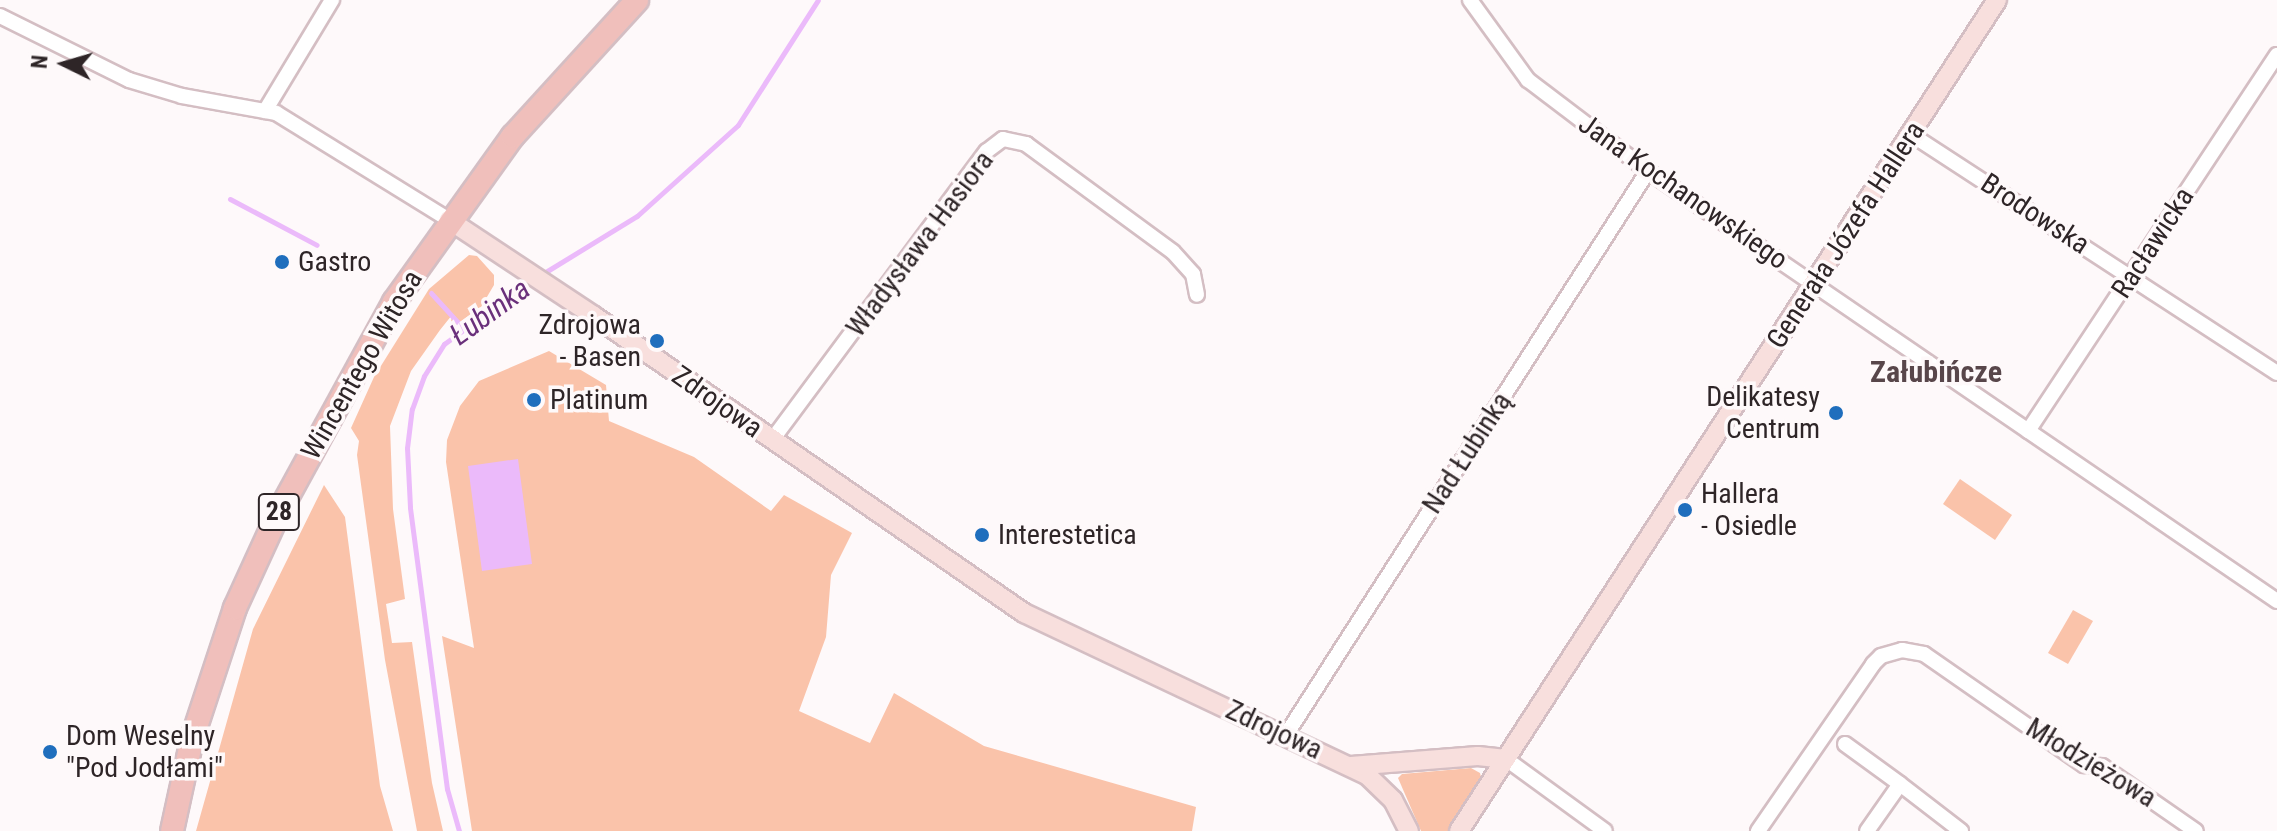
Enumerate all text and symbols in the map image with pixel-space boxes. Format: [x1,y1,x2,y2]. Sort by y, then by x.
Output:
north arrow [24,24,104,104]
text: N [27,54,53,70]
street label: Jana Kochanowskiego [1572,107,1794,277]
street label: Generała Józefa Hallera [1760,115,1932,355]
street label: Władysława Hasiora [839,144,1001,344]
street label: Brodowska [1974,167,2096,261]
street label: Racławicka [2105,181,2201,305]
place label: Gastro [298,245,371,279]
marker: Gastro [273,253,291,271]
street label: Wincentego Witosa [294,265,430,465]
water label: Łubinka [443,271,537,353]
place label: Zdrojowa - Basen [539,308,641,374]
marker: Zdrojowa - Basen [648,332,666,350]
district label: Załubińcze [1870,354,2002,390]
street label: Zdrojowa [665,359,769,445]
place label: Delikatesy Centrum [1706,380,1820,446]
place label: Platinum [550,383,648,417]
street label: Nad Łubinką [1415,386,1519,520]
marker: Platinum [525,391,543,409]
marker: Delikatesy Centrum [1827,404,1845,422]
place label: Hallera - Osiedle [1701,477,1797,543]
road number: 28 [257,490,301,534]
marker: Hallera - Osiedle [1676,501,1694,519]
place label: Interestetica [998,518,1137,552]
marker: Interestetica [973,526,991,544]
street label: Zdrojowa [1220,693,1328,767]
street label: Młodzieżowa [2020,711,2162,815]
place label: Dom Weselny "Pod Jodłami" [66,719,223,785]
marker: Dom Weselny "Pod Jodłami" [41,743,59,761]

